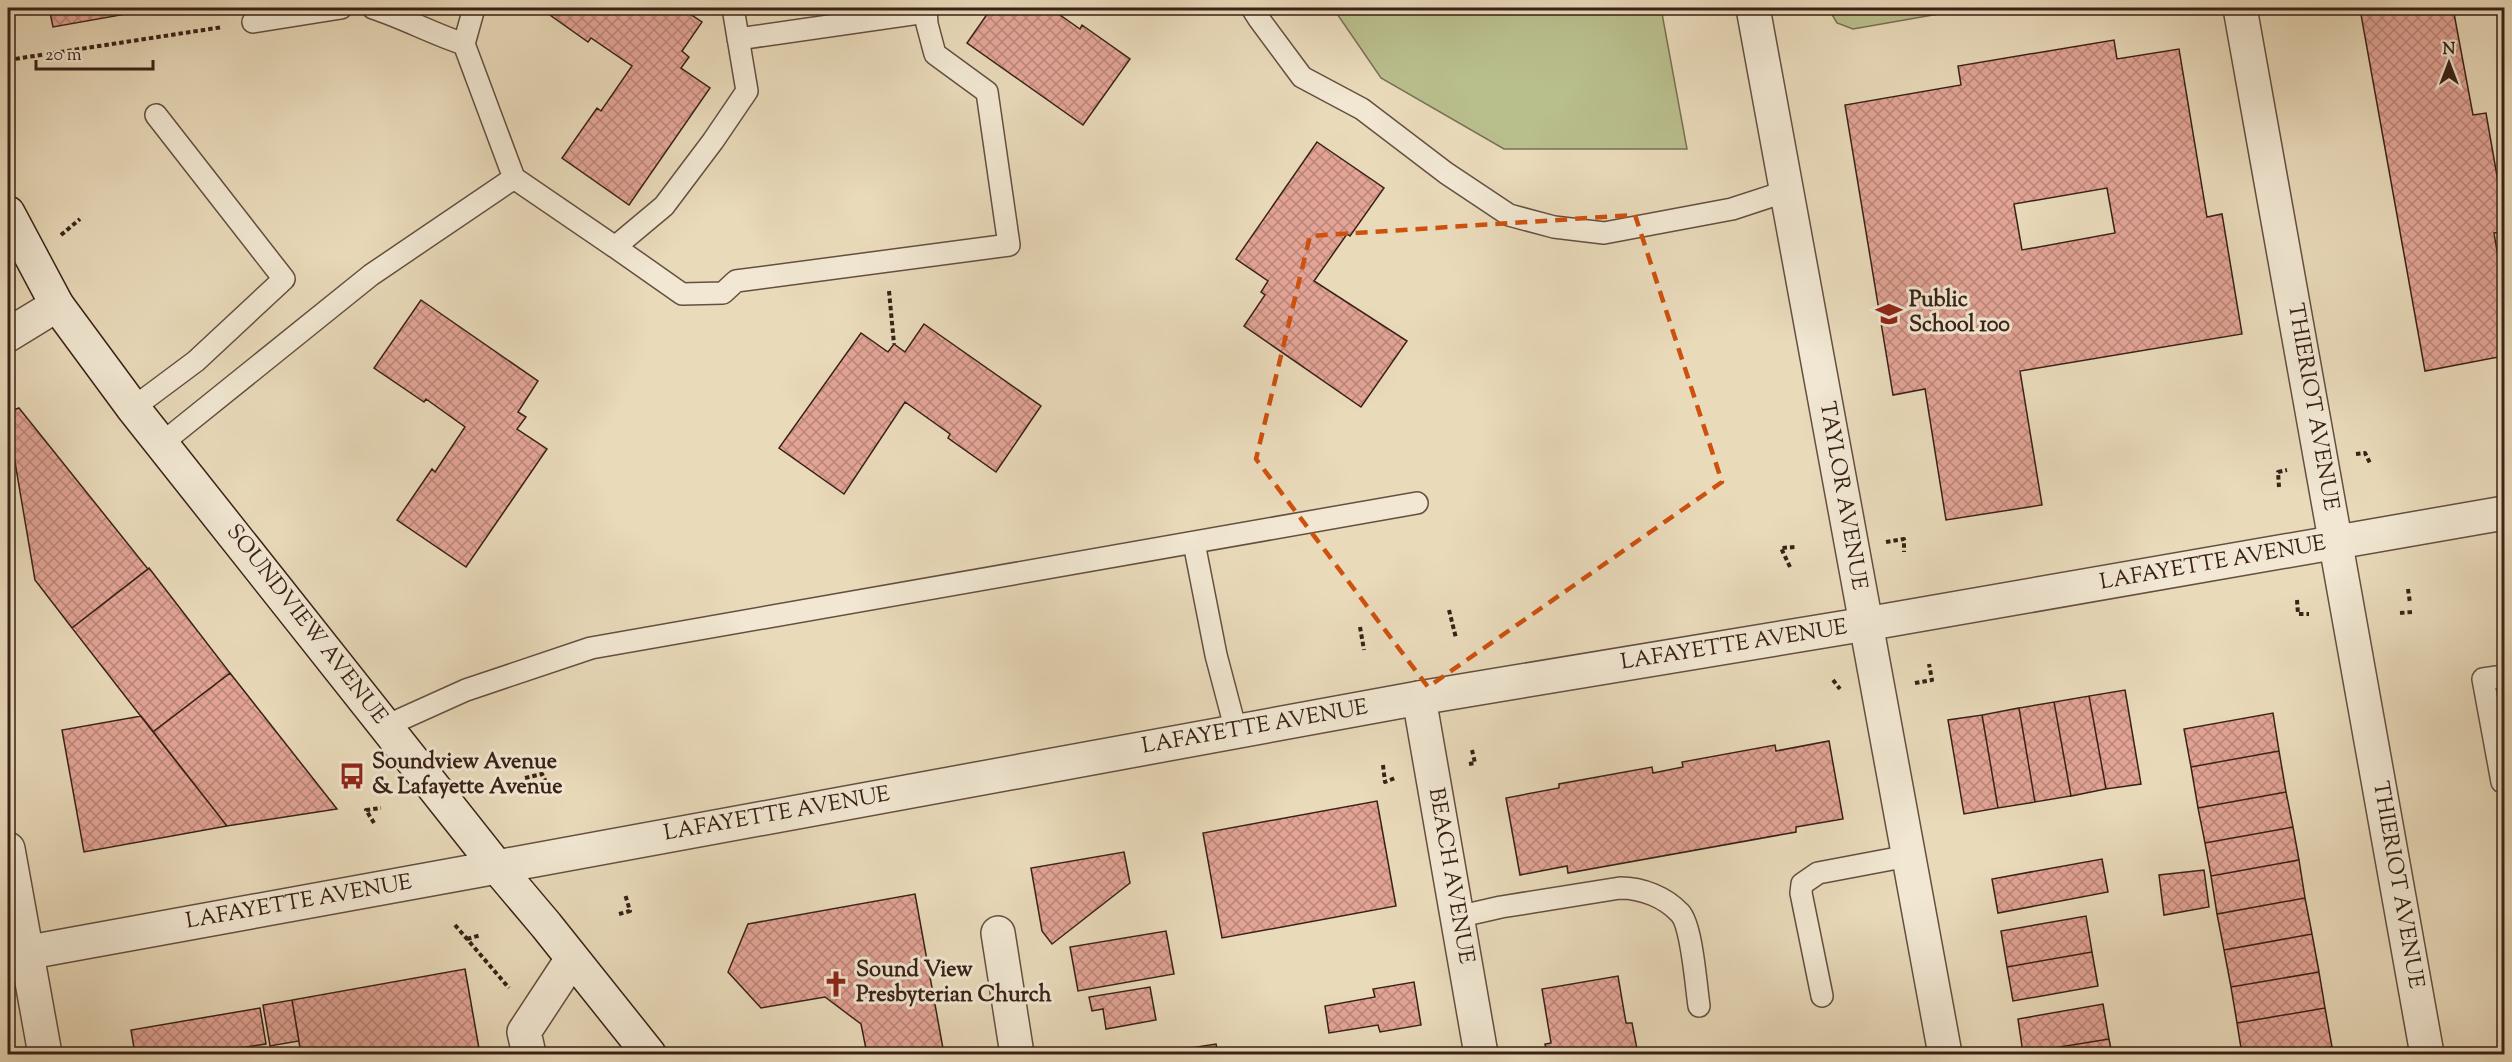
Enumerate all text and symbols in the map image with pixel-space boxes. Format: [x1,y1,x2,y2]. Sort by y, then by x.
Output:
scale bar [36,33,153,71]
north arrow [2419,33,2479,93]
text: N [2443,39,2456,62]
text: 20 m [45,43,82,69]
place label: Public School 100 [1909,285,2010,342]
school or university icon: Public School 100 [1874,299,1904,329]
street label: THIERIOT AVENUE [2278,301,2346,513]
street label: TAYLOR AVENUE [1810,399,1874,593]
street label: SOUNDVIEW AVENUE [218,518,394,732]
street label: LAFAYETTE AVENUE [2097,528,2329,600]
street label: LAFAYETTE AVENUE [1618,612,1850,680]
street label: LAFAYETTE AVENUE [1139,692,1371,764]
place label: Soundview Avenue & Lafayette Avenue [372,747,563,804]
bus stop icon: Soundview Avenue & Lafayette Avenue [337,761,367,791]
street label: LAFAYETTE AVENUE [661,779,893,851]
street label: THIERIOT AVENUE [2363,779,2431,991]
street label: BEACH AVENUE [1419,785,1481,967]
street label: LAFAYETTE AVENUE [183,867,415,939]
place label: Sound View Presbyterian Church [856,955,1052,1012]
church icon: Sound View Presbyterian Church [821,969,851,999]

